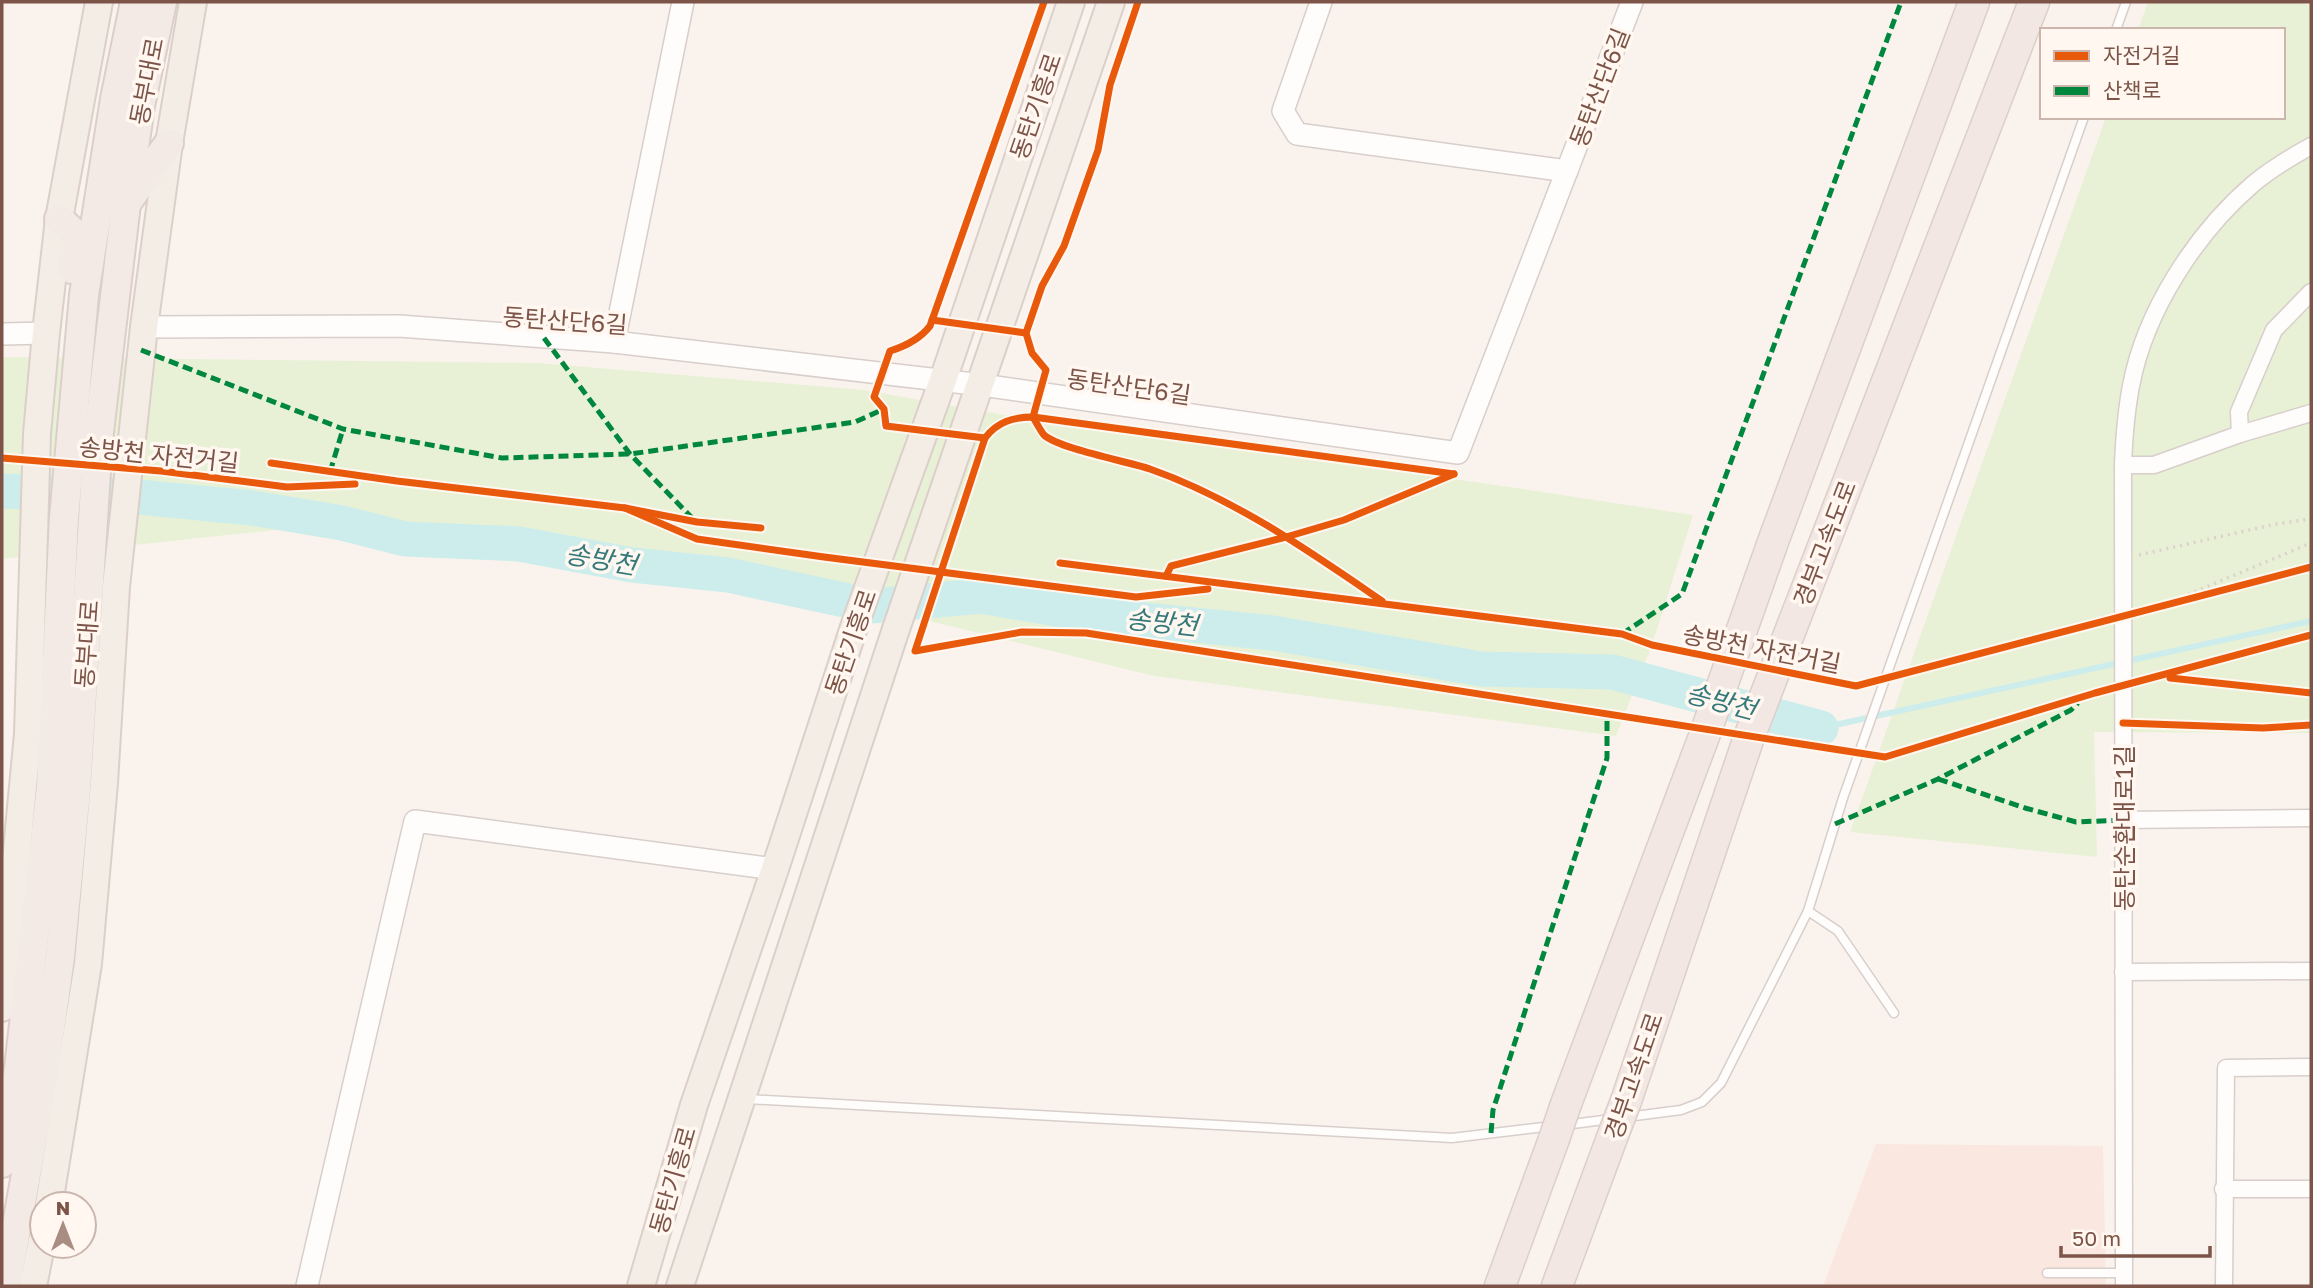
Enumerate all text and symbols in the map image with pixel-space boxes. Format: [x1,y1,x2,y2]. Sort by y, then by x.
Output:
street label: 동탄산단6길 [1563,23,1635,151]
legend [2040,28,2285,119]
street label: 동부대로 [123,35,169,127]
text: 자전거길 [2103,42,2180,68]
street label: 동탄기흥로 [1003,49,1067,163]
text: 산책로 [2103,77,2161,103]
street label: 동탄산단6길 [502,301,628,339]
street label: 동탄산단6길 [1065,363,1193,409]
street label: 송방천 자전거길 [78,431,240,477]
street label: 경부고속도로 [1787,476,1861,610]
water label: 송방천 [563,538,642,581]
street label: 동탄기흥로 [818,585,882,699]
street label: 동부대로 [68,599,104,689]
water label: 송방천 [1125,603,1202,641]
street label: 송방천 자전거길 [1680,618,1844,678]
water label: 송방천 [1682,677,1763,726]
street label: 동탄순환대로1길 [2109,745,2138,911]
street label: 경부고속도로 [1598,1009,1668,1143]
street label: 동탄기흥로 [643,1123,701,1237]
north arrow [28,1190,98,1260]
text: N [56,1196,70,1219]
scale bar [2061,1214,2210,1258]
text: 50 m [2072,1225,2121,1251]

